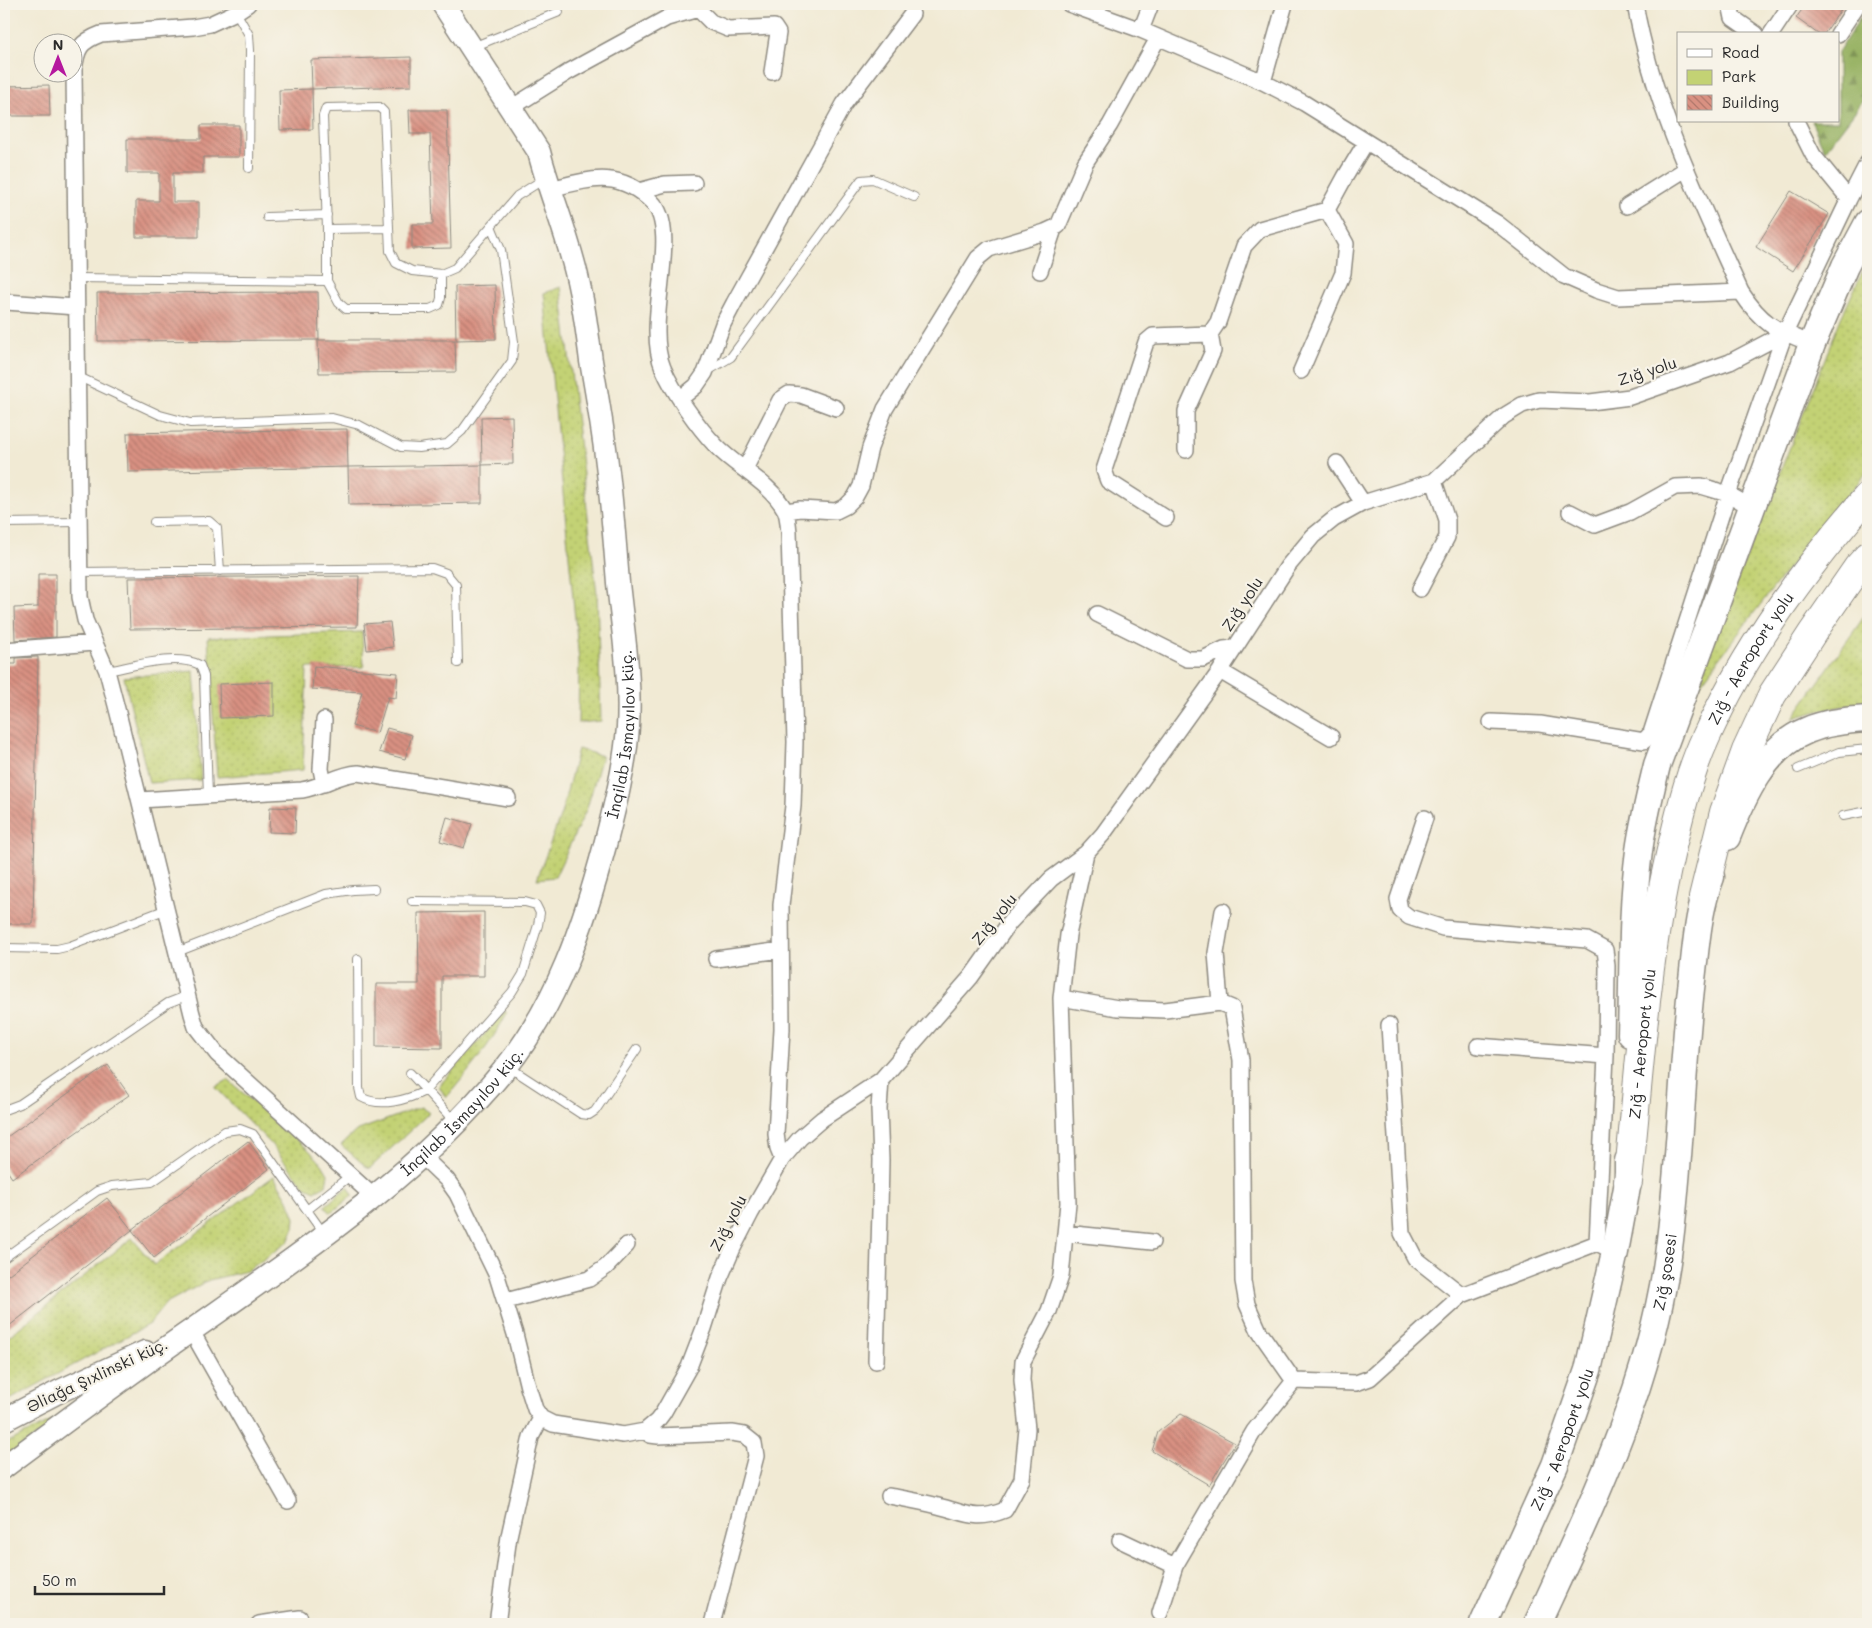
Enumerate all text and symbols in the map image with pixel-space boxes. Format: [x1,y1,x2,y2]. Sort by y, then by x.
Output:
north arrow [32,32,82,82]
legend [1677,32,1840,122]
text: N [53,35,63,54]
text: Road [1722,42,1759,62]
text: Park [1722,66,1756,86]
text: Building [1722,92,1779,112]
street label: Zığ yolu [1615,351,1679,390]
street label: Zığ yolu [1216,573,1267,635]
street label: Zığ - Aeroport yolu [1702,588,1798,728]
street label: İnqilab İsmayılov küç. [601,649,639,821]
street label: Zığ yolu [966,888,1021,949]
street label: Zığ - Aeroport yolu [1623,967,1660,1120]
street label: İnqilab İsmayılov küç. [396,1043,528,1180]
street label: Zığ yolu [704,1191,751,1255]
street label: Zığ şosesi [1647,1232,1681,1312]
street label: Əliağa Şıxlinski küç. [23,1333,171,1417]
street label: Zığ - Aeroport yolu [1525,1365,1598,1514]
scale bar [35,1563,164,1595]
text: 50 m [42,1570,77,1590]

